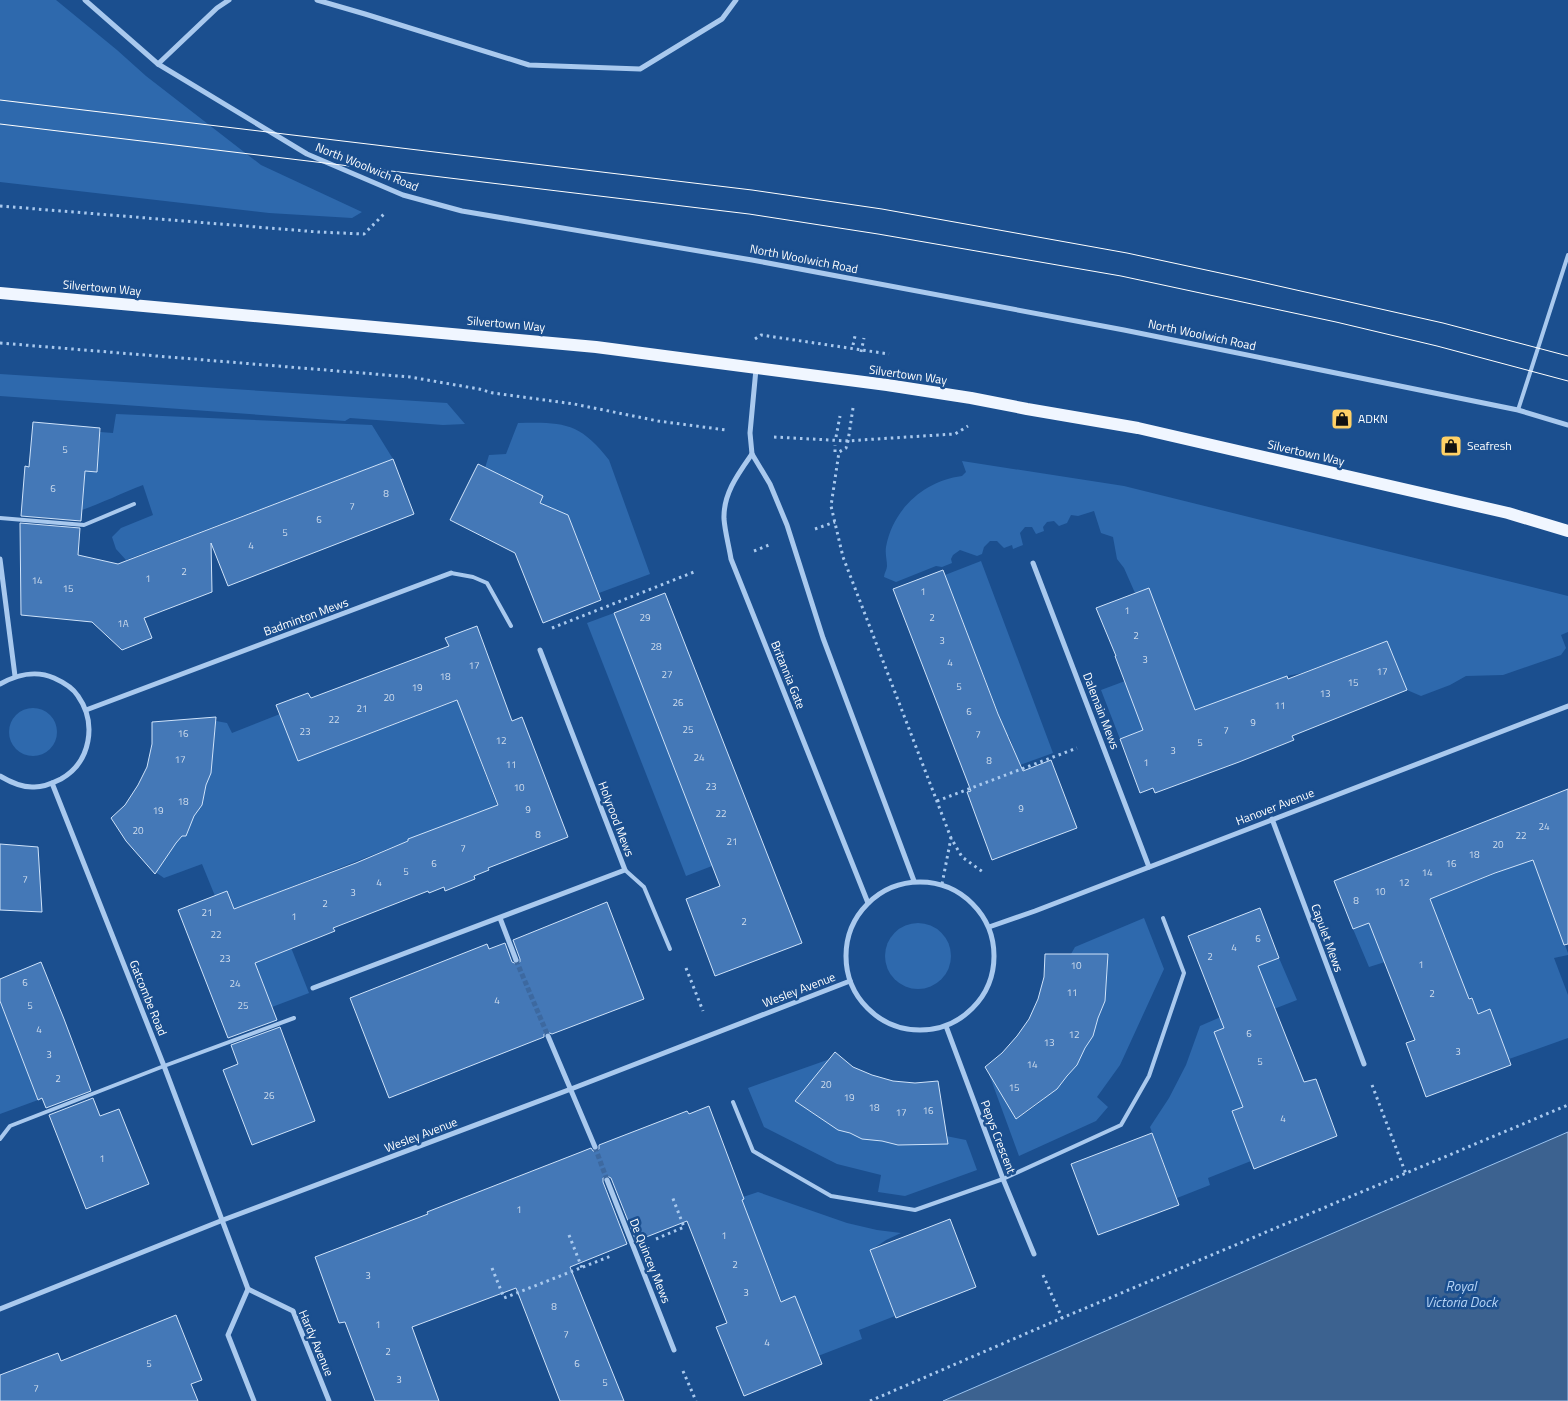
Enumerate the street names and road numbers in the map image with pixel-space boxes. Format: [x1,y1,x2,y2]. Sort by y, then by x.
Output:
street label: North Woolwich Road [313,137,422,196]
street label: North Woolwich Road [748,239,860,278]
street label: Silvertown Way [62,275,142,300]
street label: Silvertown Way [466,311,546,336]
street label: North Woolwich Road [1146,314,1258,355]
street label: Silvertown Way [868,360,949,389]
street label: Silvertown Way [1266,434,1347,471]
street label: Badminton Mews [261,592,351,641]
street label: Britannia Gate [766,638,811,712]
street label: Dalemain Mews [1078,670,1125,752]
street label: Holyrood Mews [593,778,640,860]
street label: Hanover Avenue [1233,783,1317,830]
street label: Capulet Mews [1306,901,1349,975]
street label: Gatcombe Road [125,957,172,1039]
street label: Wesley Avenue [760,967,838,1012]
street label: Pepys Crescent [976,1097,1021,1177]
street label: Wesley Avenue [382,1112,460,1157]
street label: De Quincey Mews [625,1216,676,1307]
street label: Hardy Avenue [294,1307,339,1379]

